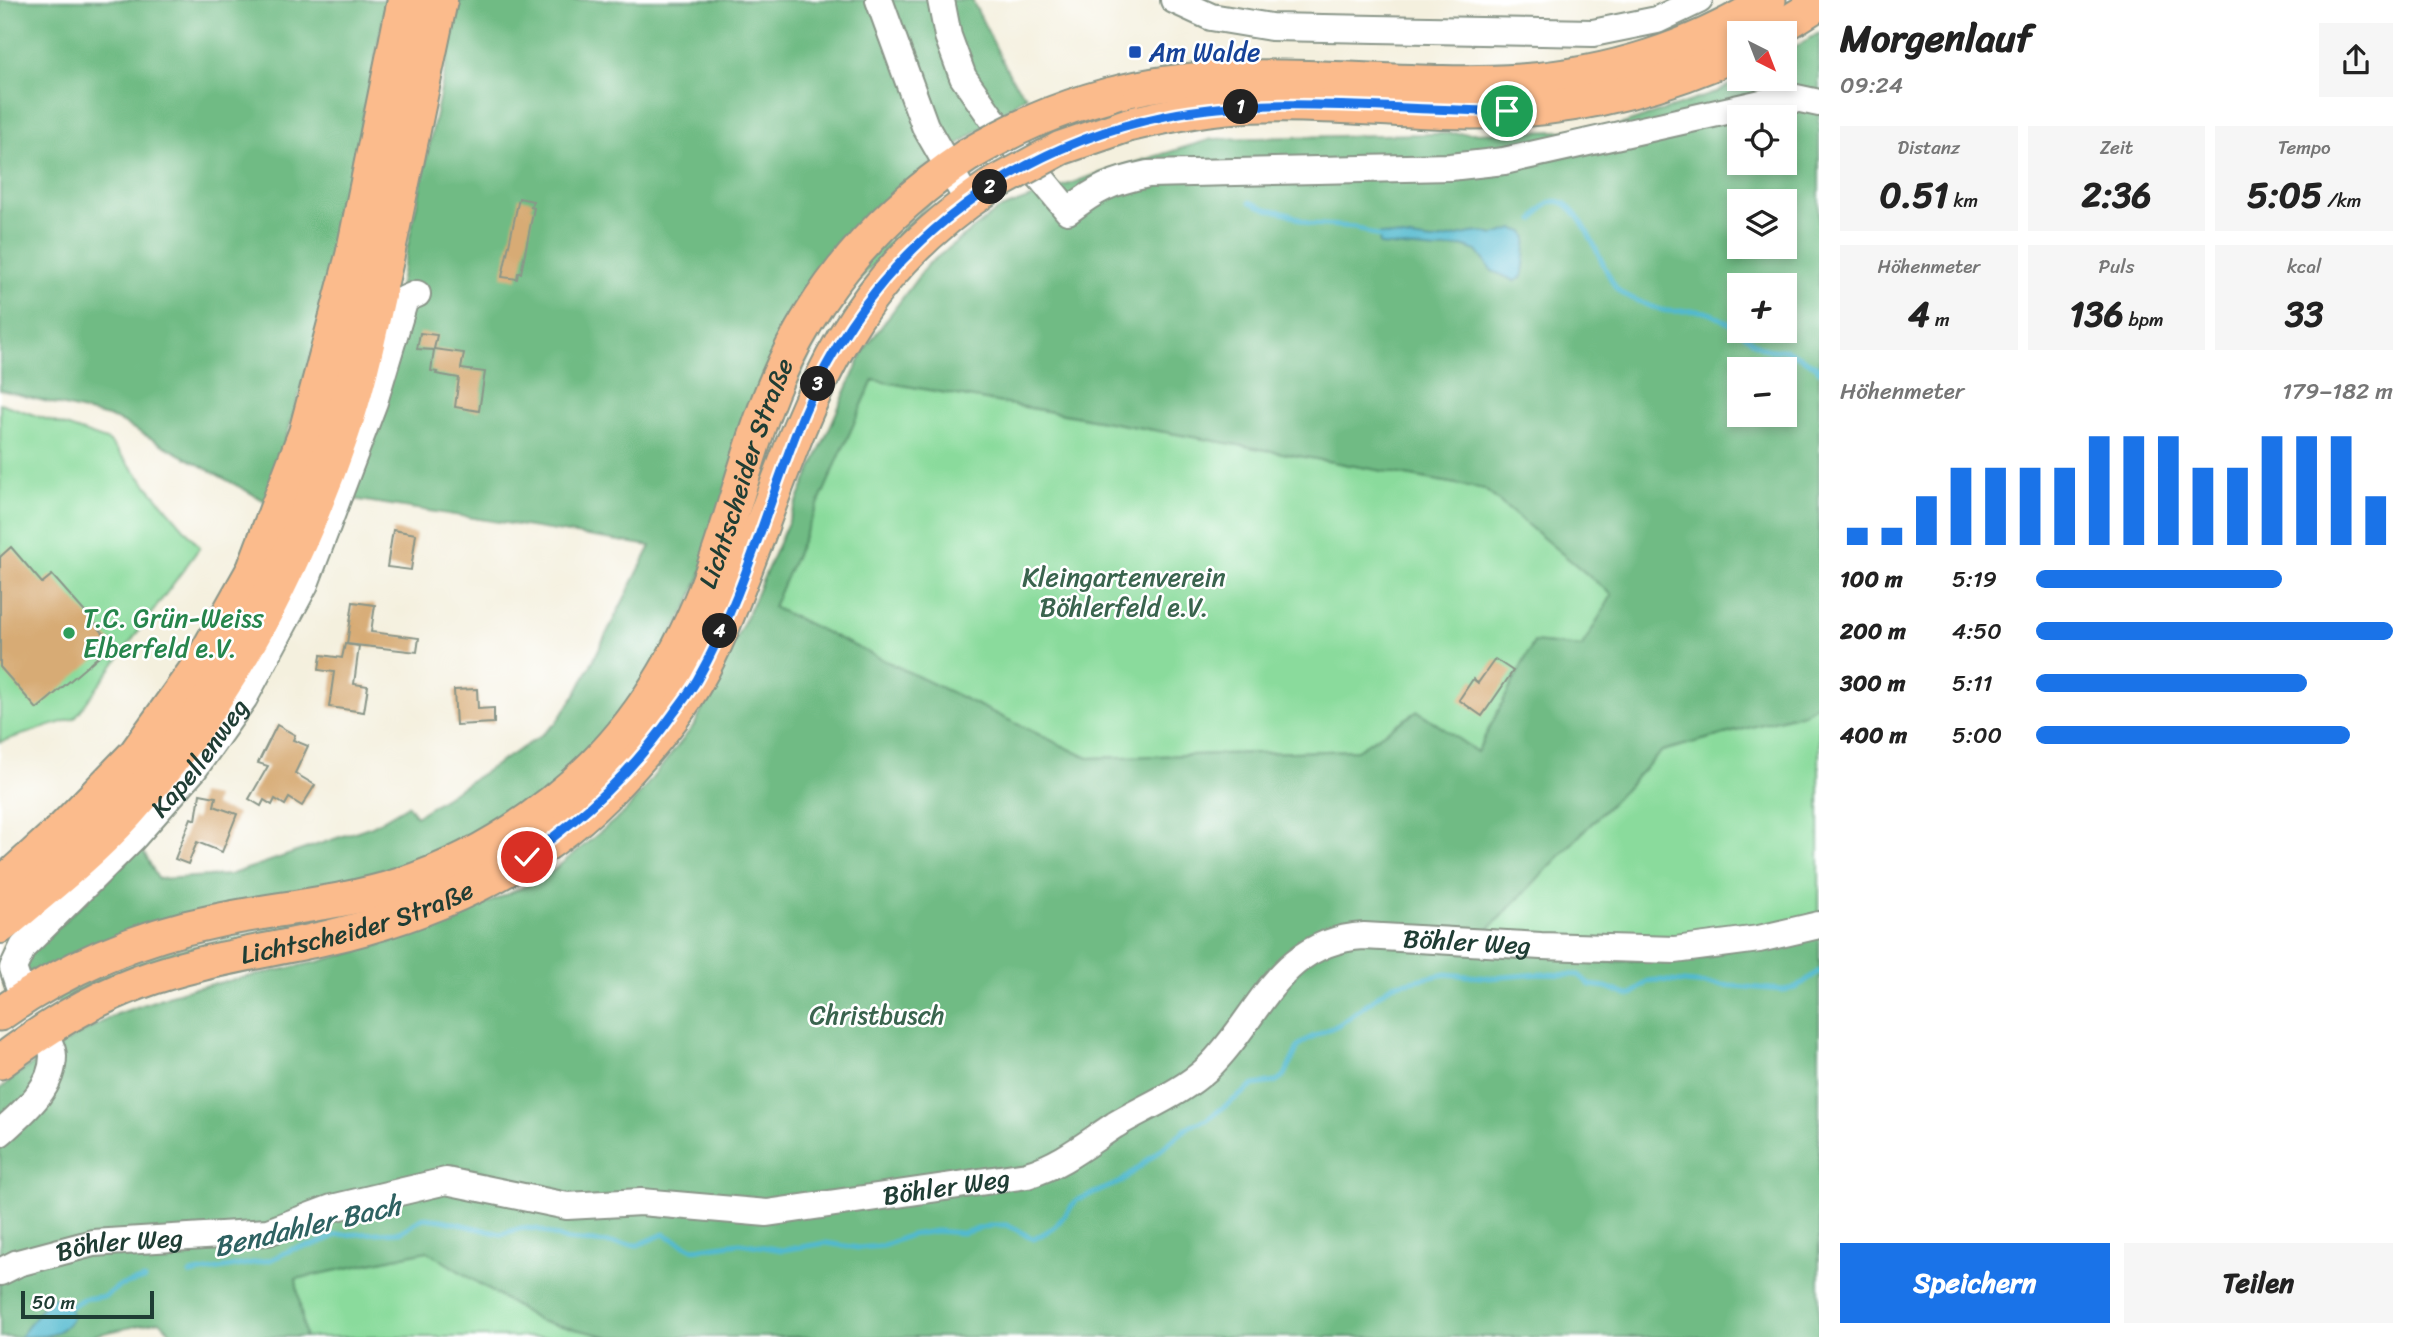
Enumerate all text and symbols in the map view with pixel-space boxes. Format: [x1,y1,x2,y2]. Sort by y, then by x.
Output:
text: Morgenlauf [1840,5,2032,72]
north arrow [1727,21,1797,91]
map controls [1727,21,1797,427]
button: share [2319,23,2393,97]
place label: Am Walde [1148,29,1260,75]
marker: Am Walde [1127,44,1143,60]
text: 09:24 [1840,65,1903,106]
pin [1477,81,1537,141]
pin: 1 [1224,90,1258,124]
text: 1 [1236,90,1245,123]
icon: arrive [1488,92,1526,130]
button: locate [1727,105,1797,175]
text: Distanz [1898,131,1960,164]
text: Zeit [2100,131,2133,164]
text: Tempo [2278,131,2331,164]
text: 0.51 [1879,164,1949,226]
text: 2:36 [2082,164,2151,226]
text: 5:05 [2247,164,2322,226]
pin: 2 [972,170,1007,204]
text: 2 [984,170,995,203]
text: km [1949,184,1978,217]
text: /km [2322,184,2361,217]
button: layers [1727,189,1797,259]
text: Höhenmeter [1877,250,1980,283]
text: Puls [2099,250,2134,283]
text: kcal [2287,250,2321,283]
button: + [1727,273,1797,343]
text: 4 [1908,283,1930,345]
text: 136 [2069,283,2124,345]
text: 33 [2285,283,2323,345]
text: m [1930,303,1950,336]
text: bpm [2124,303,2164,336]
street label: Lichtscheider Straße [685,350,807,595]
button: − [1727,357,1797,427]
pin: 3 [800,366,836,402]
text: 3 [812,367,823,400]
text: Höhenmeter [1840,371,1964,412]
text: 179–182 m [2282,371,2393,412]
park label: Kleingartenverein Böhlerfeld e.V. [1022,554,1226,630]
text: 100 m [1840,559,1903,600]
text: 5:19 [1952,559,1997,600]
place label: T.C. Grün-Weiss Elberfeld e.V. [83,595,265,671]
text: 200 m [1840,611,1906,652]
text: 4:50 [1952,611,2002,652]
pin: 4 [702,614,738,648]
text: 4 [714,614,725,647]
marker: T.C. Grün-Weiss Elberfeld e.V. [61,625,77,641]
text: 300 m [1840,663,1905,704]
text: 5:11 [1952,663,1993,704]
street label: Kapellenweg [138,688,261,828]
text: 400 m [1840,715,1907,756]
text: 5:00 [1952,715,2002,756]
pin [497,827,557,887]
icon: check [508,838,546,876]
street label: Lichtscheider Straße [237,867,481,978]
street label: Böhler Weg [1402,915,1532,968]
park label: Christbusch [810,992,944,1038]
street label: Böhler Weg [880,1155,1013,1219]
water label: Bendahler Bach [208,1180,408,1271]
street label: Böhler Weg [51,1214,185,1275]
button: Speichern [1840,1243,2110,1323]
button: Teilen [2124,1243,2393,1323]
text: 50 m [32,1286,75,1319]
scale bar [21,1288,154,1320]

